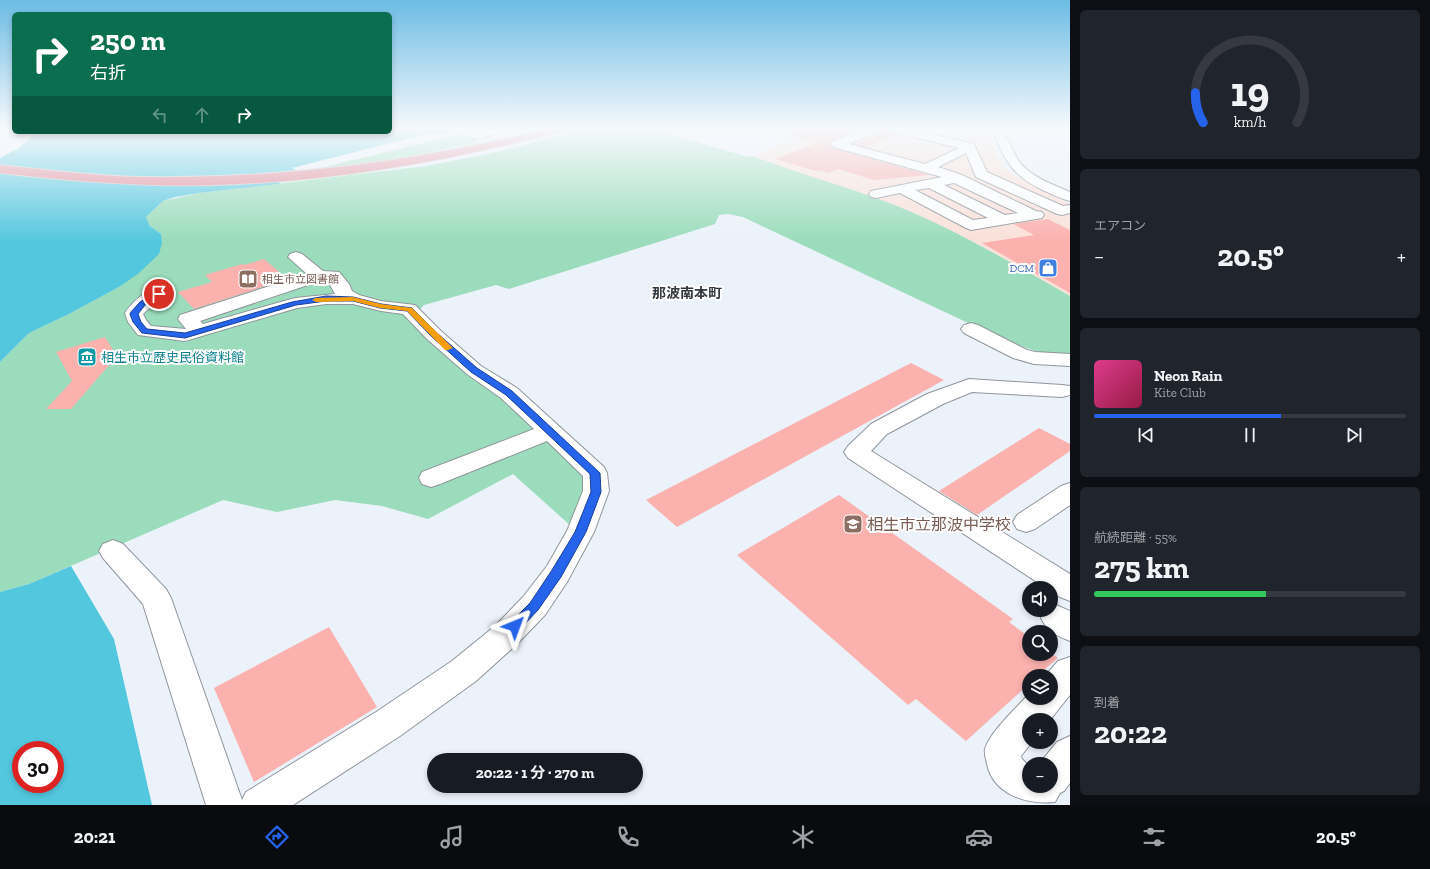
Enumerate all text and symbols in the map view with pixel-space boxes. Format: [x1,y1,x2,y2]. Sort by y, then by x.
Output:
text: 250 m [90,24,166,57]
icon: right [24,28,76,80]
text: 右折 [90,62,126,84]
text: 19 [1230,66,1270,116]
icon: left [149,104,171,126]
icon: ahead [191,104,213,126]
icon: right [233,104,255,126]
text: km/h [1234,113,1266,130]
text: エアコン [1094,218,1146,233]
text: 20.5° [1217,238,1284,274]
text: − [1094,243,1104,270]
text: + [1397,243,1406,270]
shop icon: DCM [1037,257,1059,279]
place label: DCM [1009,262,1034,275]
library icon: 相生市立図書館 [237,268,259,290]
place label: 相生市立図書館 [262,273,339,286]
pin [142,277,176,311]
icon: arrive [148,283,170,305]
district label: 那波南本町 [652,285,722,302]
museum icon: 相生市立歴史民俗資料館 [76,346,98,368]
place label: 相生市立歴史民俗資料館 [101,350,244,365]
text: Neon Rain [1154,367,1222,385]
text: Kite Club [1154,385,1206,400]
icon: previous [1135,424,1157,446]
icon: pause [1239,424,1261,446]
icon: next [1343,424,1365,446]
school or university icon: 相生市立那波中学校 [842,513,864,535]
place label: 相生市立那波中学校 [867,515,1011,534]
text: 航続距離 · 55% [1094,530,1177,545]
text: 275 km [1094,550,1189,586]
map controls [1022,581,1058,793]
button: sound [1022,581,1058,617]
position arrow [494,605,536,647]
button: search [1022,625,1058,661]
button: layers [1022,669,1058,705]
text: 到着 [1094,695,1120,710]
button: + [1022,713,1058,749]
text: 20:22 [1094,715,1167,751]
speed limit sign: 30 [12,741,64,793]
button: − [1022,757,1058,793]
text: 20:22 · 1 分 · 270 m [476,764,594,782]
icon: directions [263,823,291,851]
icon: music [438,823,466,851]
icon: phone [614,823,642,851]
icon: climate [789,823,817,851]
icon: car [965,823,993,851]
icon: filters [1140,823,1168,851]
text: 20:21 [74,826,115,848]
text: 20.5° [1316,826,1356,848]

